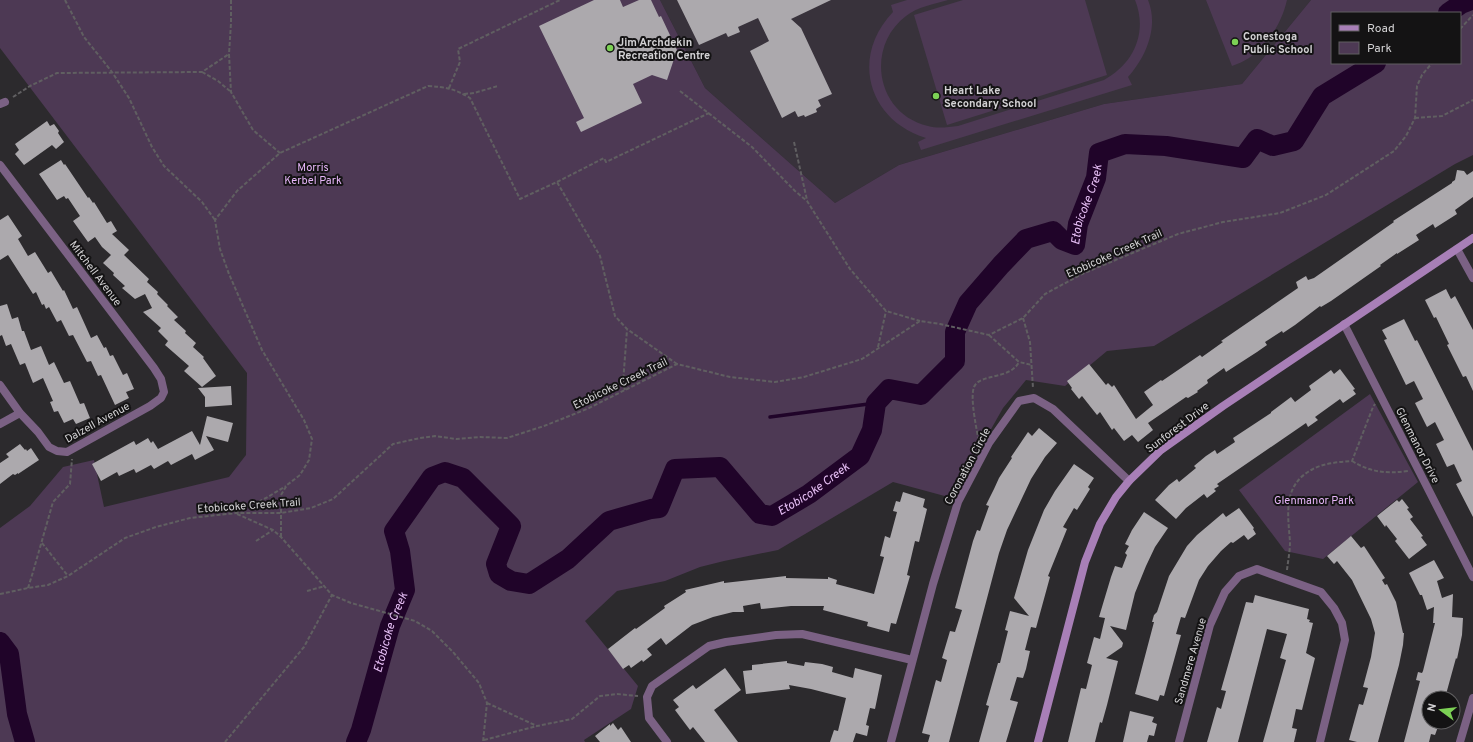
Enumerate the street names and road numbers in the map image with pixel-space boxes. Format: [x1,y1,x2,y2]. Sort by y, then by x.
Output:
street label: Etobicoke Creek Trail [1064,226,1165,281]
street label: Mitchell Avenue [66,238,124,309]
street label: Etobicoke Creek Trail [571,355,670,413]
street label: Dalzell Avenue [63,399,132,446]
street label: Sunforest Drive [1143,399,1212,456]
street label: Glenmanor Drive [1392,405,1442,486]
street label: Coronation Circle [942,426,994,507]
street label: Etobicoke Creek Trail [197,495,301,517]
street label: Sandmere Avenue [1172,616,1210,706]

